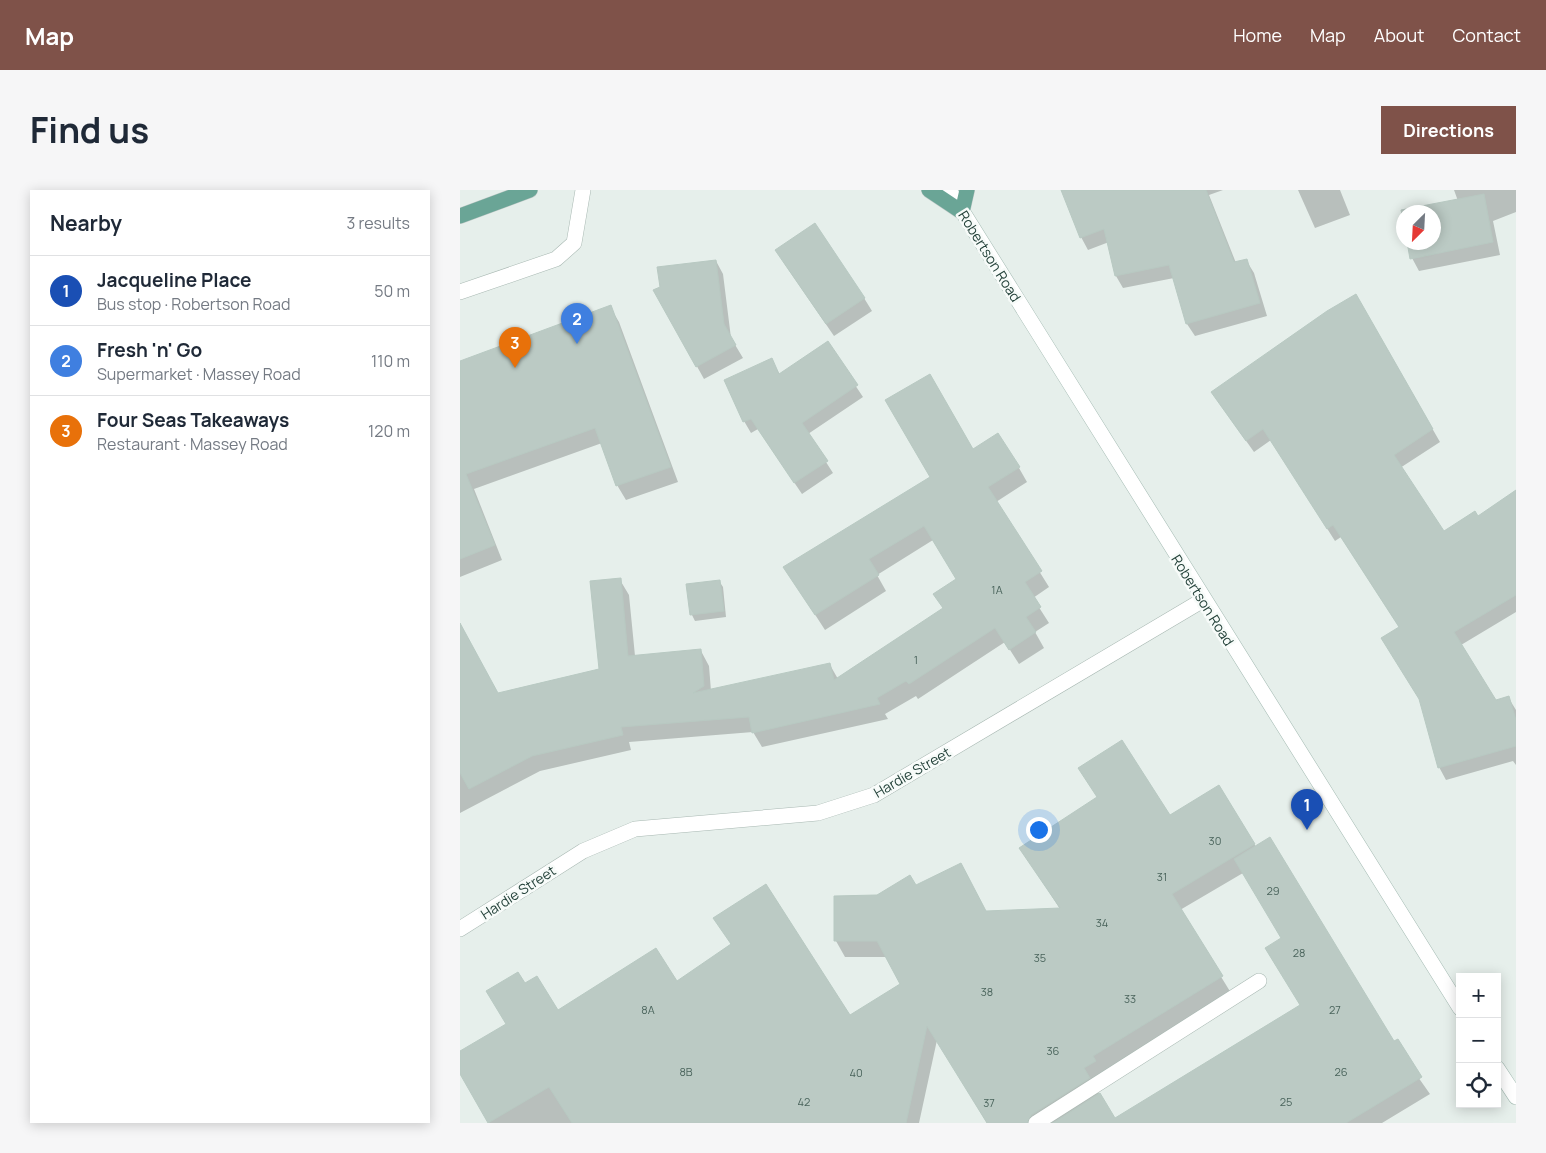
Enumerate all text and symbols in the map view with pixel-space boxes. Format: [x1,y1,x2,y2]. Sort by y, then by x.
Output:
text: Map [25,19,74,52]
text: Home [1233,23,1282,47]
text: Map [1310,23,1346,47]
text: About [1374,23,1424,47]
text: Contact [1452,23,1521,47]
text: Find us [30,106,149,154]
button: Directions [1381,106,1516,154]
north arrow [1396,205,1441,250]
street label: Robertson Road [954,207,1026,305]
text: Nearby [50,209,122,237]
text: 3 results [347,212,410,234]
text: Jacqueline Place [97,267,252,293]
text: 1 [62,280,70,302]
text: 50 m [374,280,410,302]
text: Bus stop · Robertson Road [97,293,290,315]
pin: 2 [561,303,593,344]
pin: 3 [499,327,531,368]
text: Fresh 'n' Go [97,337,202,363]
text: 2 [61,350,71,372]
text: 110 m [371,350,410,372]
text: Supermarket · Massey Road [97,363,301,385]
text: Four Seas Takeaways [97,407,289,433]
text: 3 [61,420,71,442]
text: 120 m [368,420,410,442]
text: Restaurant · Massey Road [97,433,288,455]
street label: Robertson Road [1167,551,1239,649]
house number: 1A [991,582,1003,597]
house number: 1 [914,652,918,667]
street label: Hardie Street [870,742,954,802]
pin: 1 [1291,789,1323,830]
your location [1026,817,1052,843]
house number: 30 [1209,833,1221,848]
street label: Hardie Street [477,860,560,923]
house number: 31 [1157,869,1167,884]
house number: 29 [1266,883,1280,898]
house number: 34 [1096,915,1108,930]
house number: 28 [1293,945,1305,960]
house number: 35 [1034,950,1046,965]
map controls [1456,973,1501,1108]
button: + [1456,973,1501,1018]
house number: 38 [981,984,993,999]
house number: 33 [1124,991,1136,1006]
house number: 8A [641,1002,655,1017]
house number: 27 [1329,1002,1341,1017]
button: − [1456,1018,1501,1063]
house number: 36 [1047,1043,1060,1058]
button: locate [1456,1063,1501,1108]
house number: 8B [679,1064,693,1079]
house number: 26 [1334,1064,1348,1079]
house number: 40 [849,1065,863,1080]
house number: 42 [798,1094,810,1109]
house number: 25 [1280,1094,1292,1109]
house number: 37 [983,1095,995,1110]

